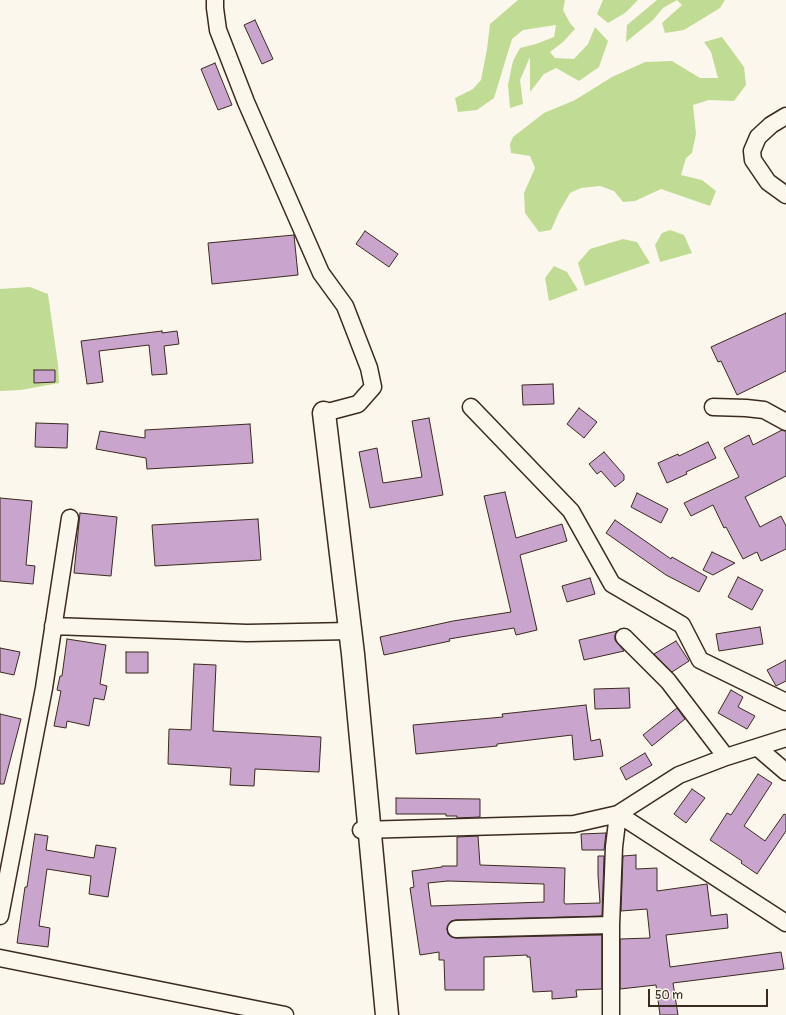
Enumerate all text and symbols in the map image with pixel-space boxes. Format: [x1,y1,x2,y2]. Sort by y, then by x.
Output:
scale bar [650,981,770,1007]
text: 50 m [655,988,683,1003]

